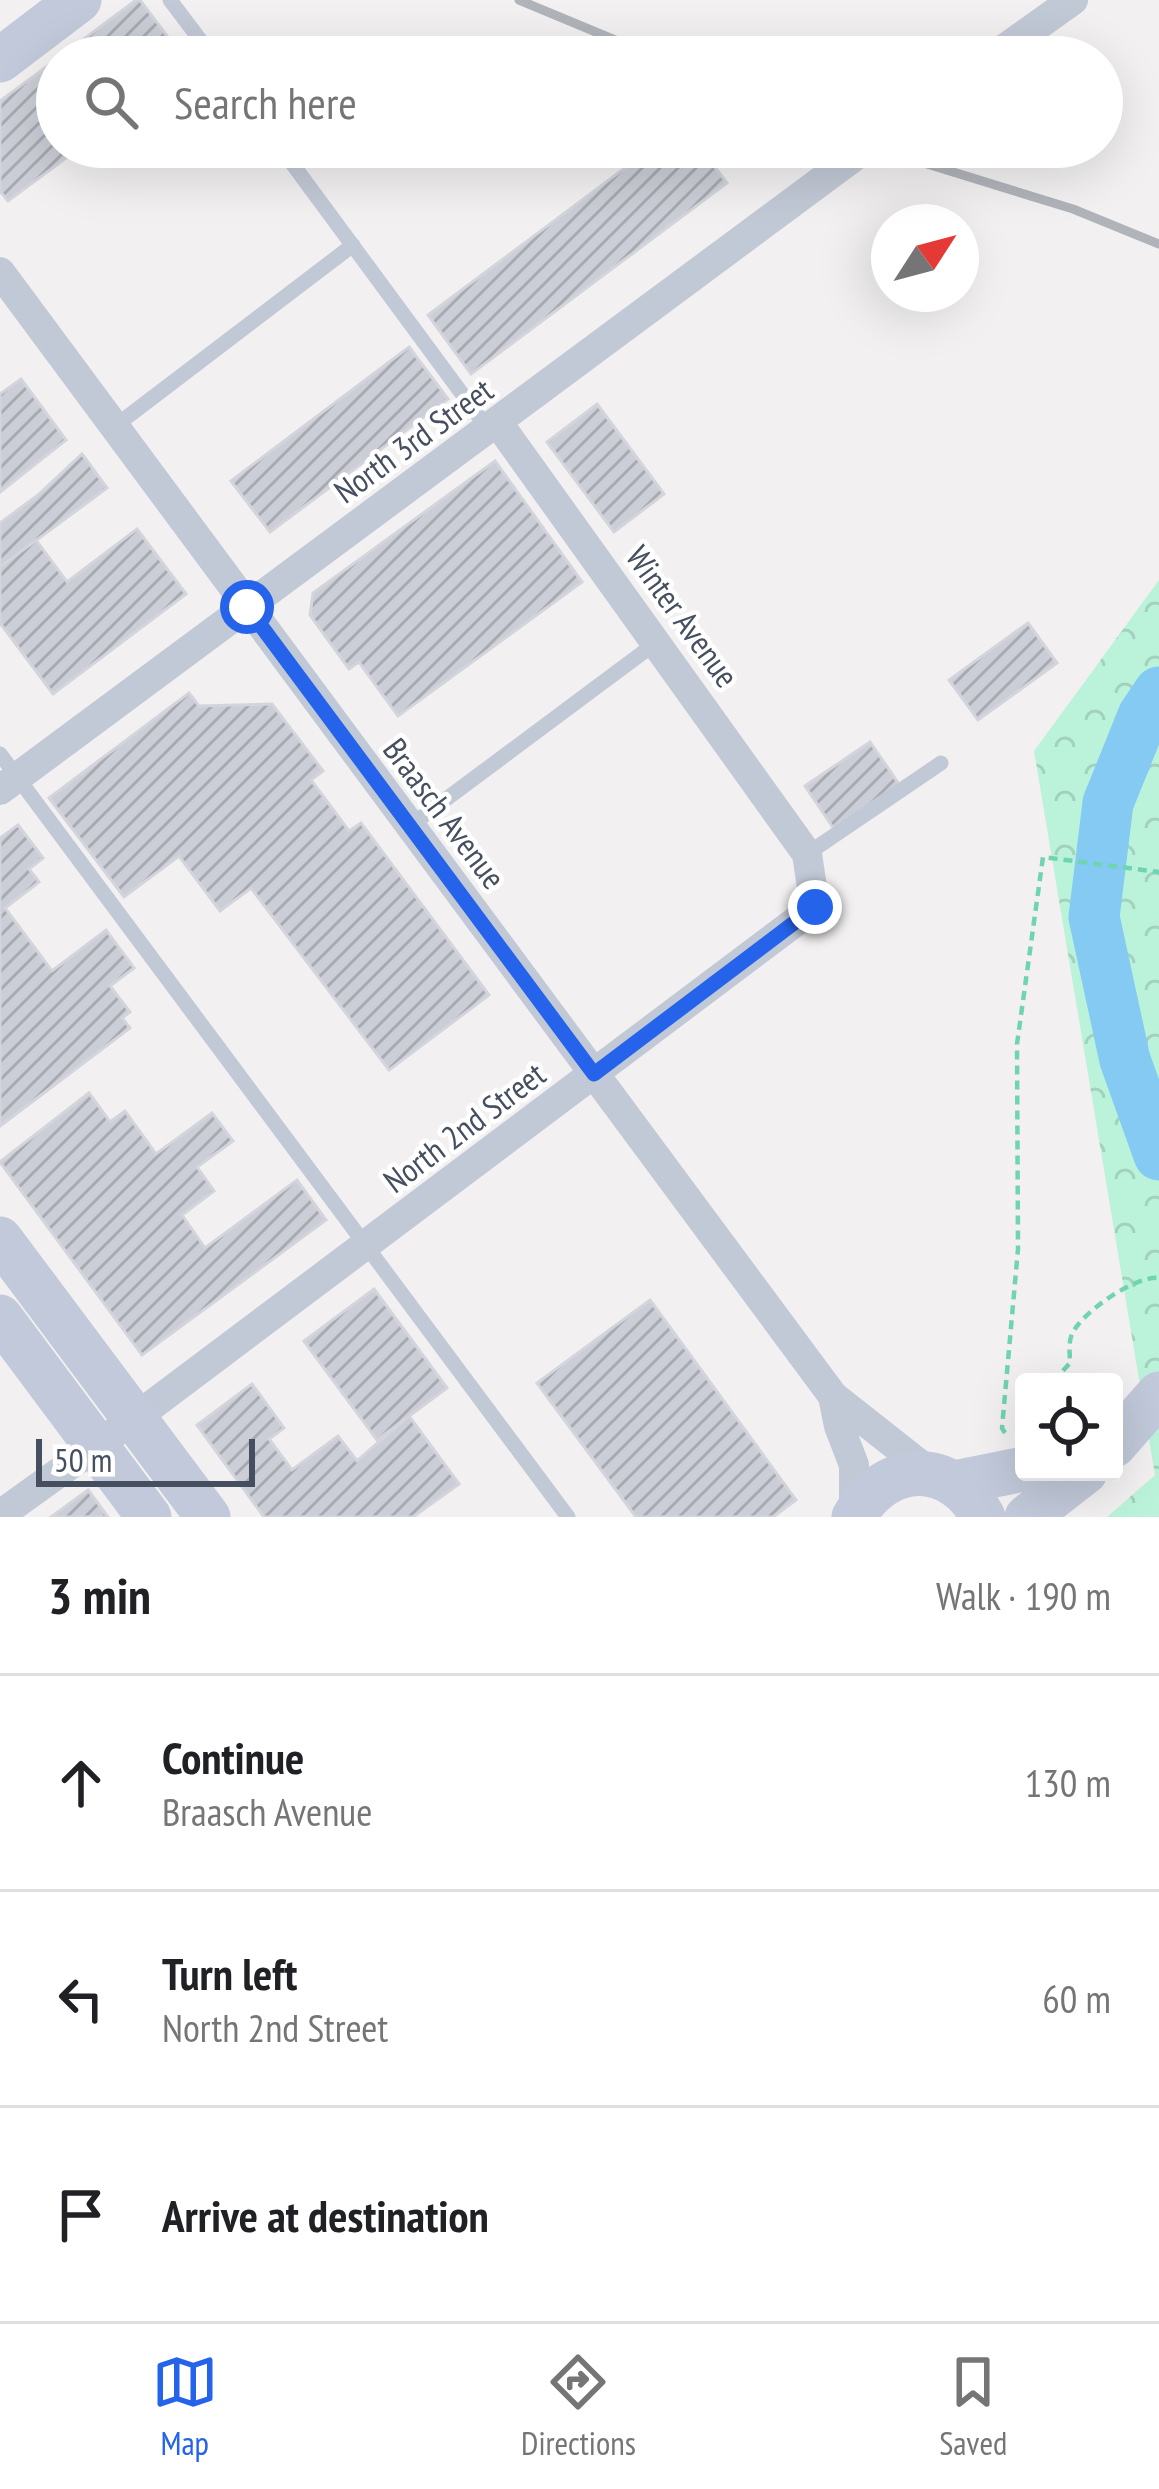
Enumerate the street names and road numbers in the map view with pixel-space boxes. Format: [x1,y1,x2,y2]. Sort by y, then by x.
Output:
street label: North 3rd Street [325,368,501,512]
street label: Winter Avenue [617,537,749,695]
street label: Braasch Avenue [374,729,516,897]
street label: North 2nd Street [375,1052,553,1202]

